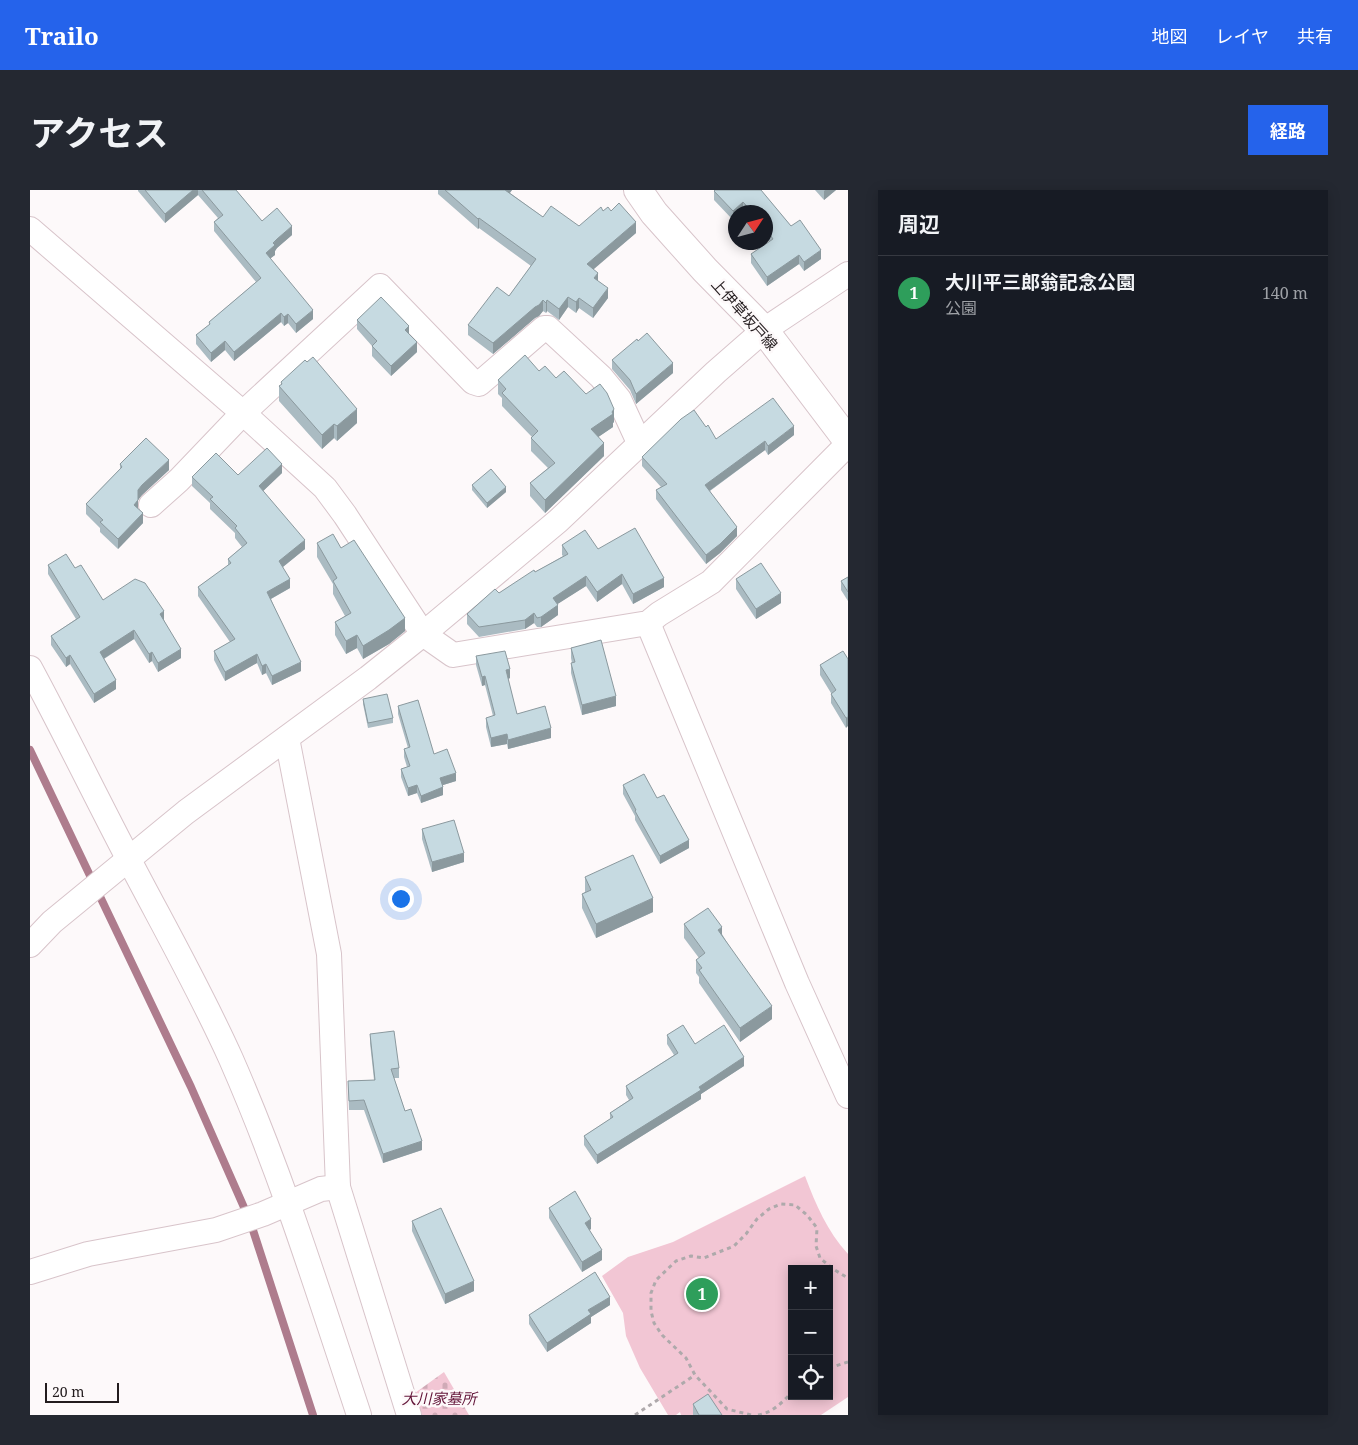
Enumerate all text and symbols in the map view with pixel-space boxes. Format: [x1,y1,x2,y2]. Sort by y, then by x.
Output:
text: Trailo [25,19,99,52]
text: 地図 [1152,24,1188,48]
text: レイヤ [1216,24,1269,48]
text: 共有 [1297,24,1333,48]
button: 経路 [1248,105,1328,155]
text: アクセス [30,109,168,156]
north arrow [728,205,773,250]
text: 周辺 [898,210,940,238]
text: 大川平三郎翁記念公園 [945,269,1135,295]
street label: 上伊草坂戸線 [707,274,783,354]
text: 1 [909,282,919,304]
text: 140 m [1262,282,1308,304]
text: 公園 [945,297,977,319]
your location [388,886,414,912]
map controls [788,1265,833,1400]
button: + [788,1265,833,1310]
pin: 1 [686,1275,718,1313]
button: − [788,1310,833,1355]
button: locate [788,1355,833,1400]
scale bar [45,1380,119,1403]
text: 20 m [52,1382,85,1401]
park label: 大川家墓所 [401,1388,479,1408]

